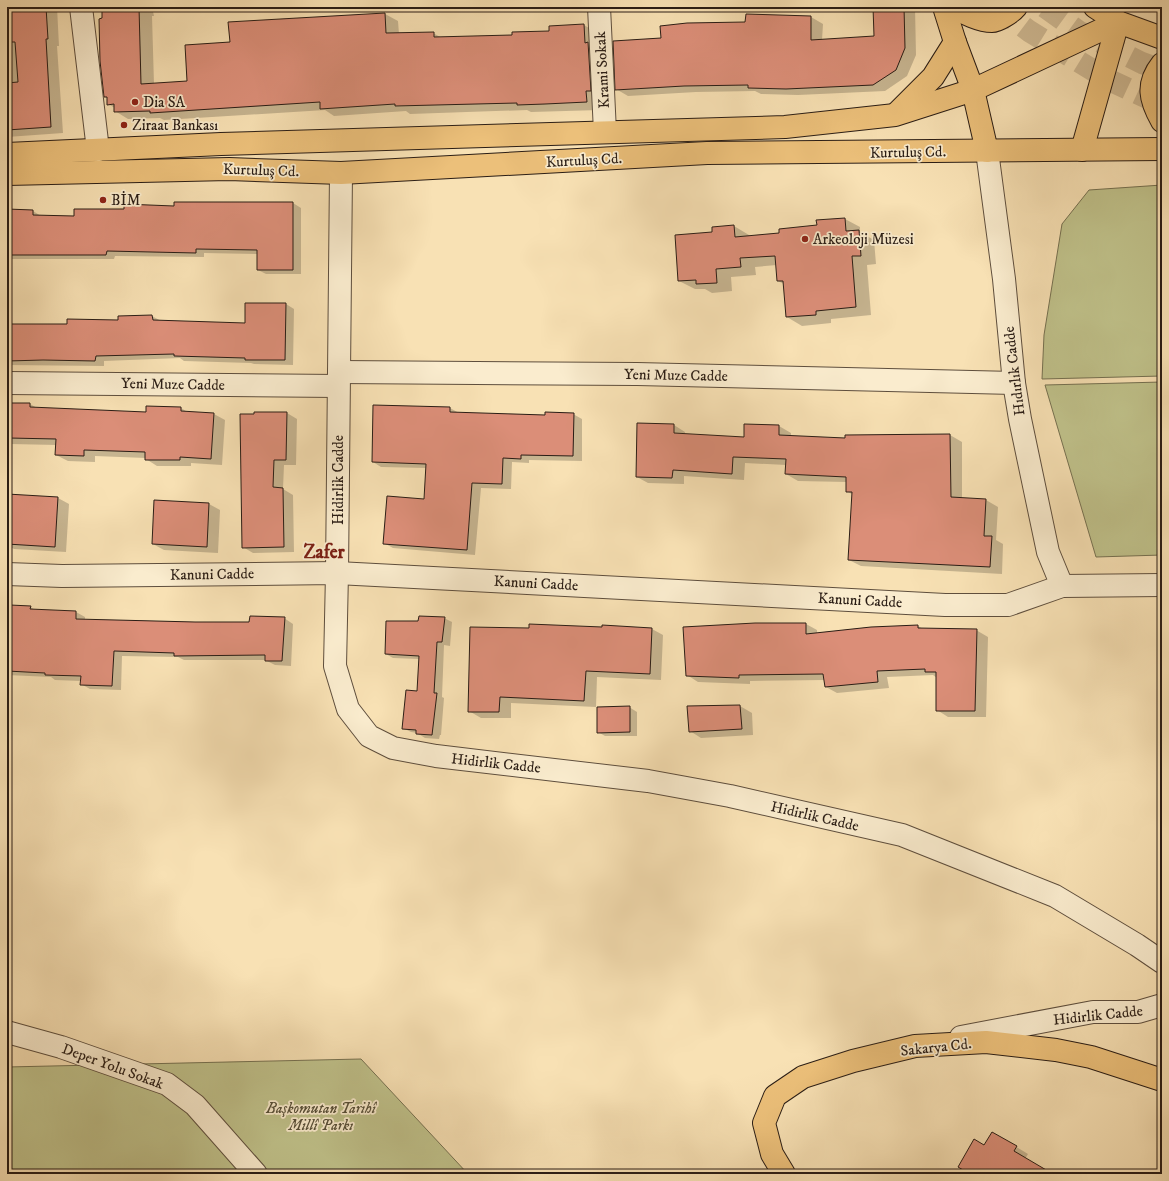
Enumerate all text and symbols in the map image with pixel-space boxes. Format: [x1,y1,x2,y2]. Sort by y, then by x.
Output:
street label: Krami Sokak [591,30,614,109]
place label: Dia SA [143,93,185,112]
marker: Dia SA [130,97,140,107]
place label: Ziraat Bankası [132,116,218,135]
marker: Ziraat Bankası [119,120,129,130]
street label: Kurtuluş Cd. [870,142,946,163]
street label: Kurtuluş Cd. [545,149,623,172]
street label: Kurtuluş Cd. [222,160,299,181]
place label: BİM [111,191,141,210]
marker: BİM [98,195,108,205]
place label: Arkeoloji Müzesi [813,230,914,249]
marker: Arkeoloji Müzesi [800,234,810,244]
street label: Hıdırlık Cadde [1000,325,1029,417]
street label: Yeni Muze Cadde [624,365,728,386]
street label: Yeni Muze Cadde [121,374,225,395]
street label: Hidirlik Cadde [329,435,348,525]
district label: Zafer [303,541,346,564]
street label: Kanuni Cadde [170,564,254,585]
street label: Kanuni Cadde [493,572,579,595]
street label: Kanuni Cadde [817,589,903,612]
street label: Hidirlik Cadde [450,749,542,778]
street label: Hidirlik Cadde [769,797,861,836]
street label: Hidirlik Cadde [1052,1001,1144,1030]
street label: Sakarya Cd. [900,1034,973,1061]
street label: Deper Yolu Sokak [59,1039,167,1094]
park label: Başkomutan Tarihî Millî Parkı [265,1099,378,1135]

